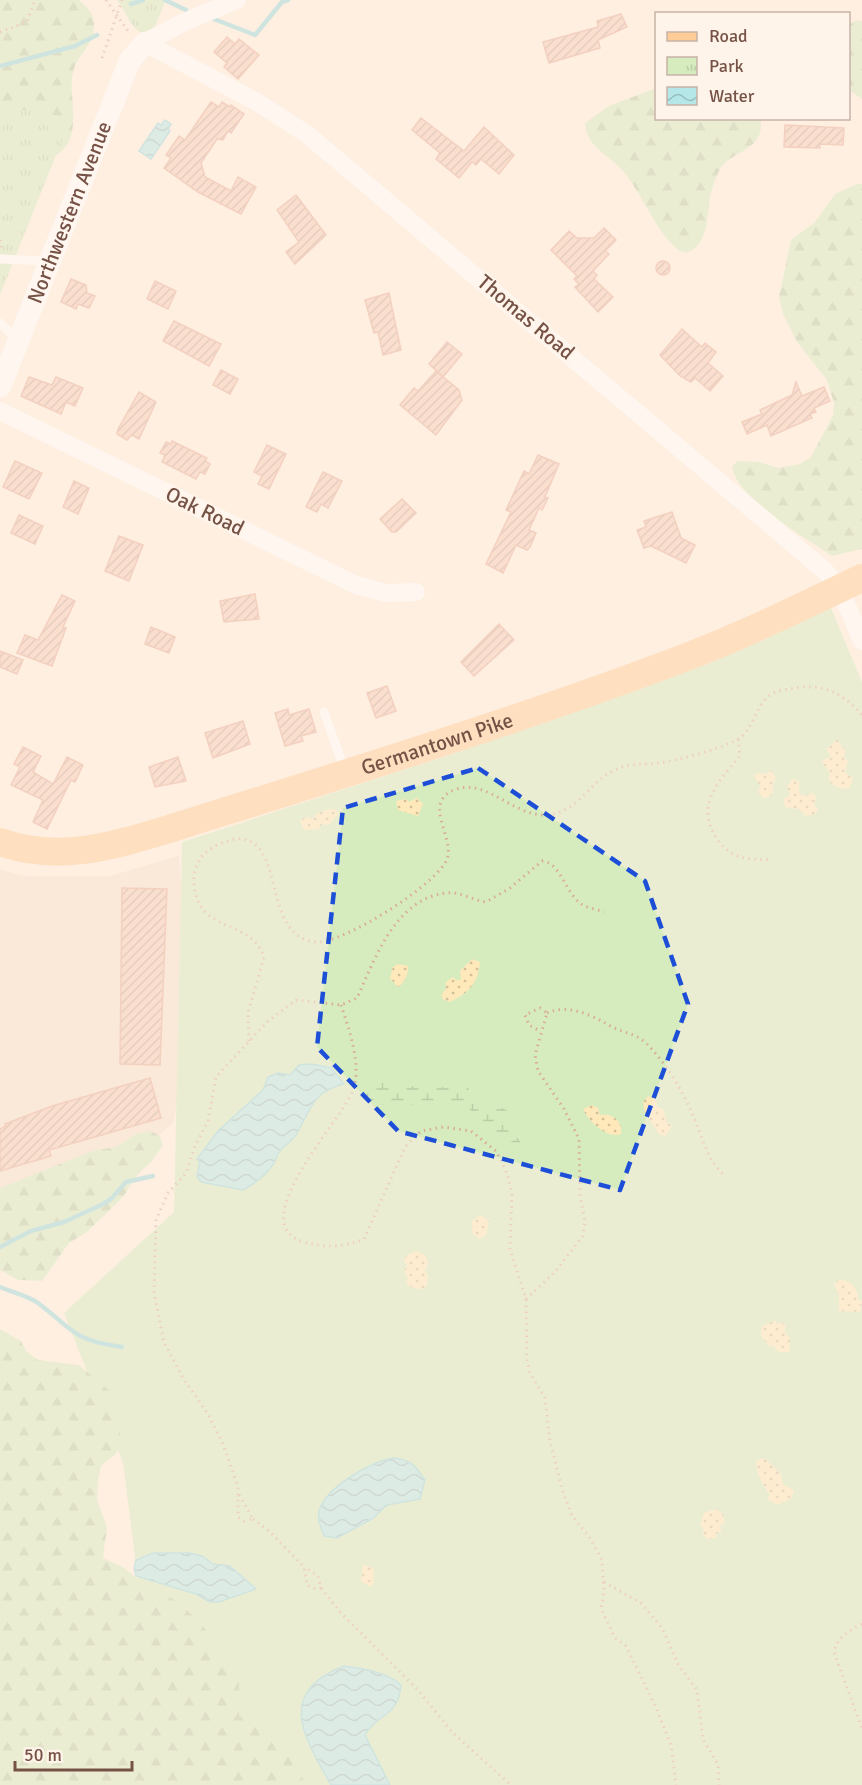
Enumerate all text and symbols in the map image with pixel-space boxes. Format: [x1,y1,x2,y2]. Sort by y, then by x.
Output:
legend [655,12,850,120]
text: Road [709,25,748,47]
text: Park [709,55,744,77]
text: Water [709,85,755,107]
street label: Northwestern Avenue [22,117,117,307]
street label: Thomas Road [472,269,580,365]
street label: Oak Road [161,481,249,541]
street label: Germantown Pike [358,707,516,781]
scale bar [15,1734,132,1772]
text: 50 m [24,1744,62,1766]

